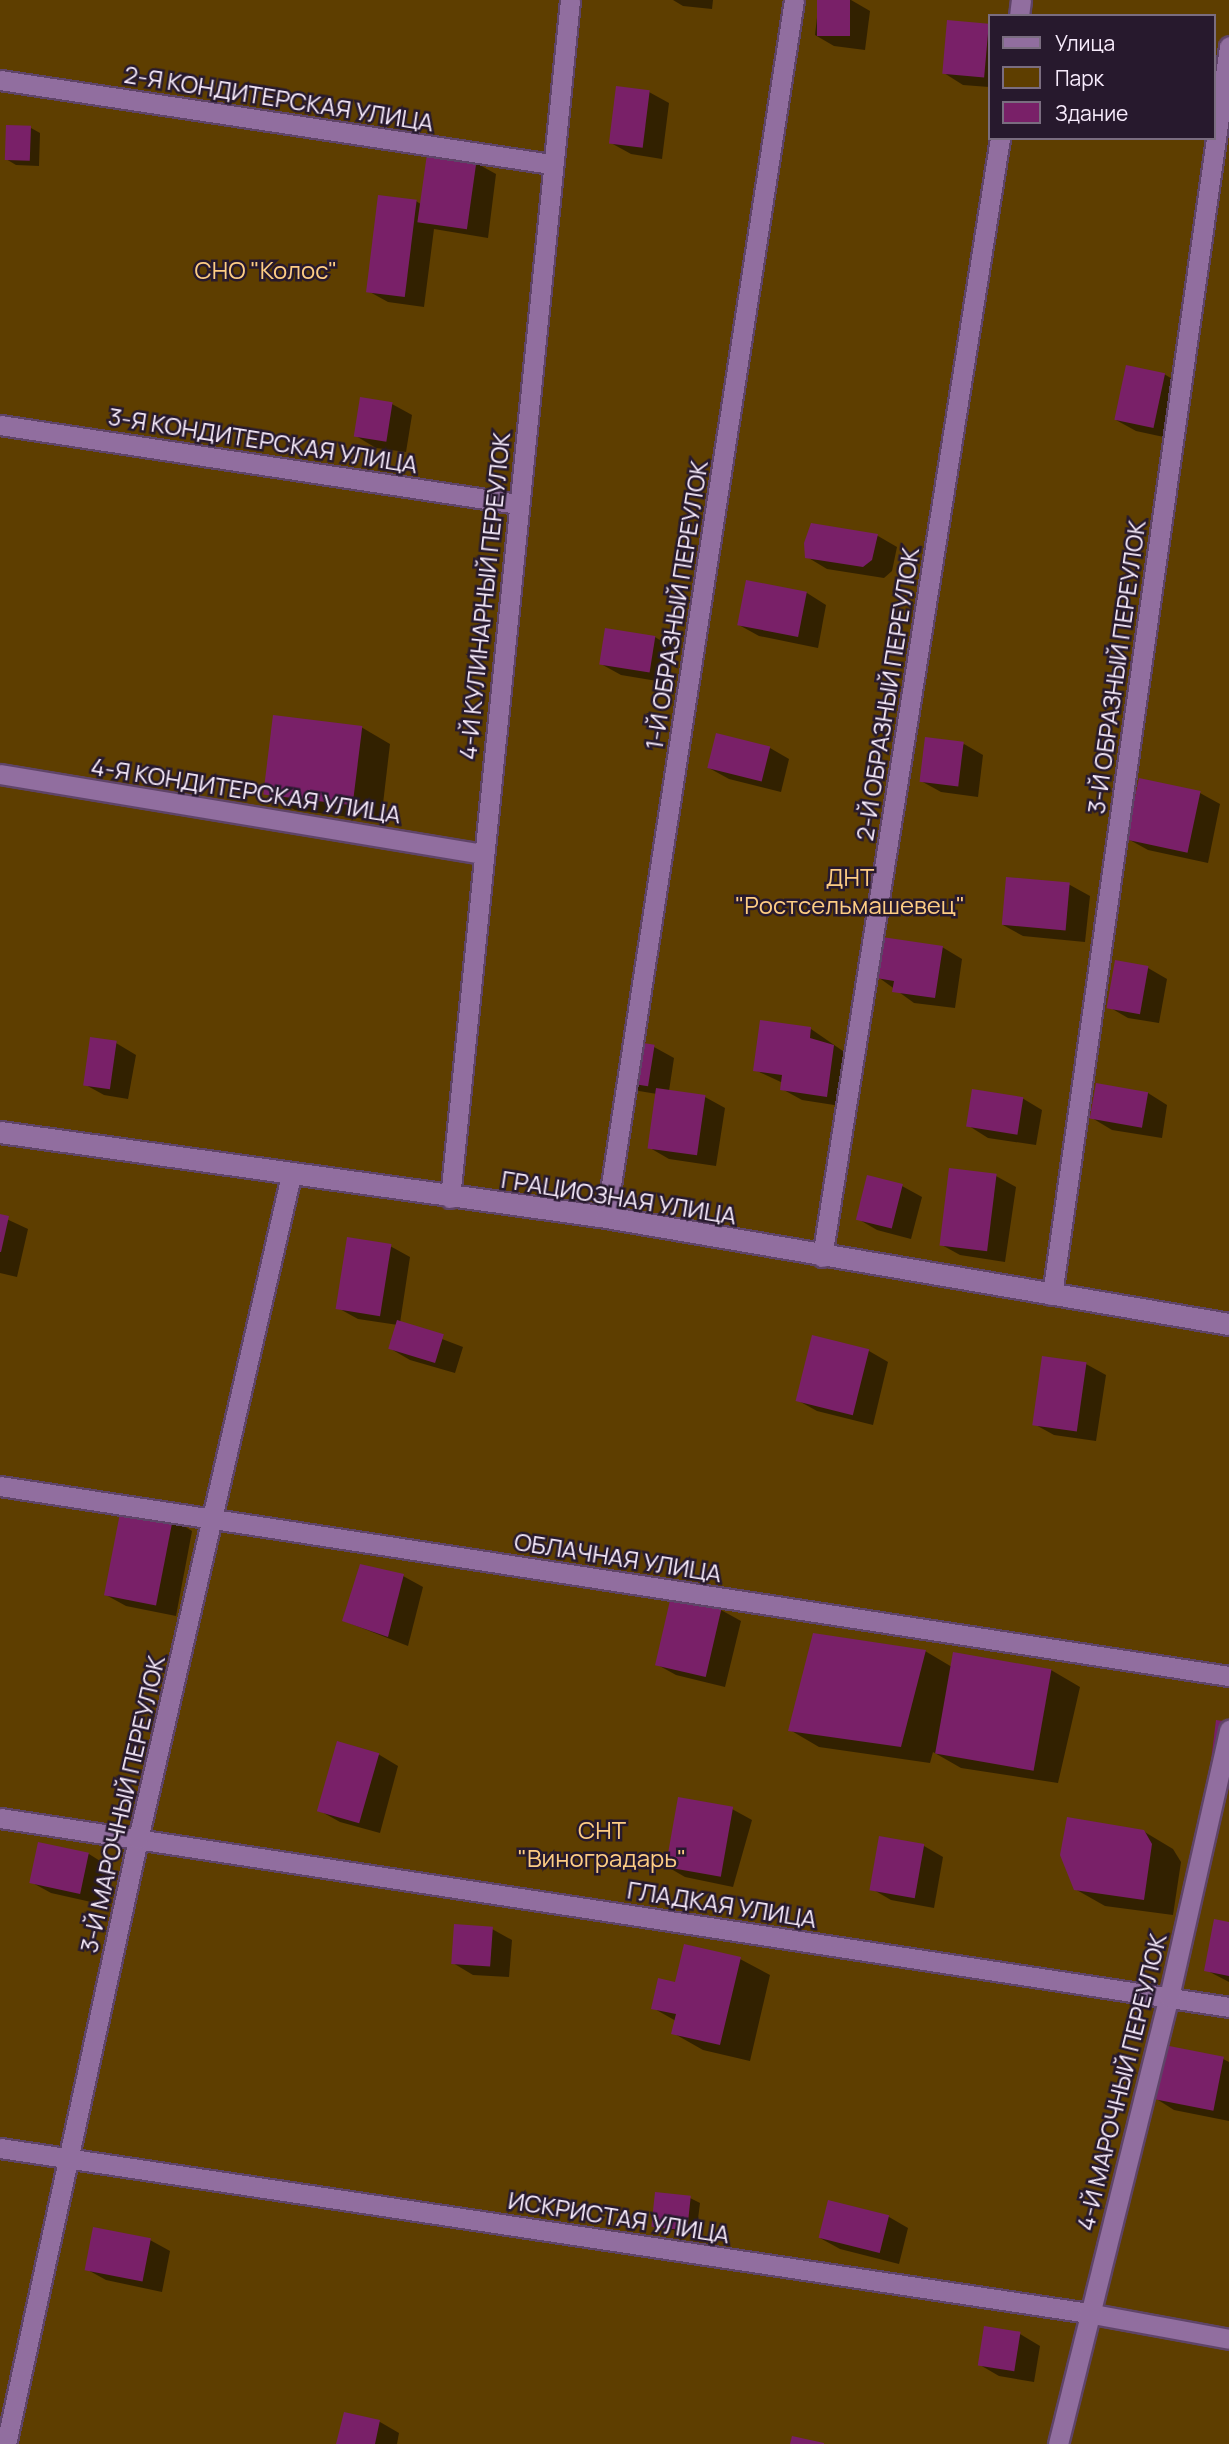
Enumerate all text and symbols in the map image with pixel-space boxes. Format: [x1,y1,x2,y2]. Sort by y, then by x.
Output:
legend [988,14,1215,140]
text: Улица [1055,29,1115,57]
street label: 2-Я КОНДИТЕРСКАЯ УЛИЦА [122,59,436,137]
text: Парк [1055,64,1104,92]
text: Здание [1055,99,1128,127]
park label: СНО "Колос" [195,256,337,284]
street label: 3-Я КОНДИТЕРСКАЯ УЛИЦА [106,401,420,479]
street label: 4-Й КУЛИНАРНЫЙ ПЕРЕУЛОК [452,431,516,761]
street label: 1-Й ОБРАЗНЫЙ ПЕРЕУЛОК [639,458,713,752]
street label: 3-Й ОБРАЗНЫЙ ПЕРЕУЛОК [1081,518,1151,816]
street label: 2-Й ОБРАЗНЫЙ ПЕРЕУЛОК [850,545,924,843]
street label: 4-Я КОНДИТЕРСКАЯ УЛИЦА [89,751,403,829]
park label: ДНТ "Ростсельмашевец" [735,863,965,919]
street label: ГРАЦИОЗНАЯ УЛИЦА [499,1164,739,1230]
street label: ОБЛАЧНАЯ УЛИЦА [512,1526,724,1588]
street label: 3-Й МАРОЧНЫЙ ПЕРЕУЛОК [74,1653,170,1955]
park label: СНТ "Виноградарь" [518,1816,686,1872]
street label: ГЛАДКАЯ УЛИЦА [625,1875,819,1933]
street label: 4-Й МАРОЧНЫЙ ПЕРЕУЛОК [1070,1931,1172,2233]
street label: ИСКРИСТАЯ УЛИЦА [506,2185,732,2249]

